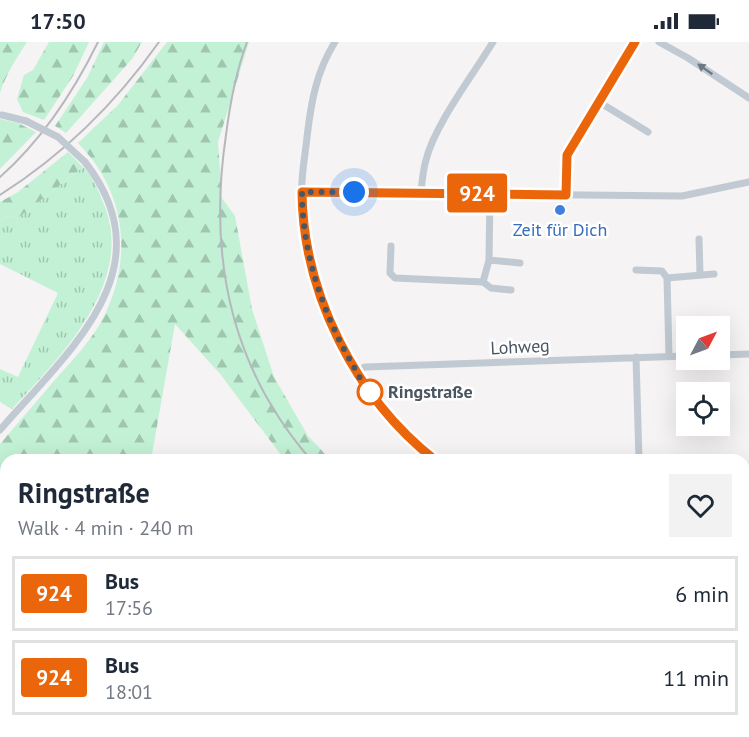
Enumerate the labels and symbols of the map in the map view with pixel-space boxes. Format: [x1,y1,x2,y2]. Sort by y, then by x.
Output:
one-way arrow [697,63,713,75]
line badge: 924 [442,174,512,212]
your location [339,177,369,207]
marker: Zeit für Dich [553,203,567,217]
place label: Zeit für Dich [513,218,607,241]
north arrow [676,316,730,370]
street label: Lohweg [490,333,550,360]
marker: Ringstraße [357,379,383,405]
place label: Ringstraße [388,380,473,403]

